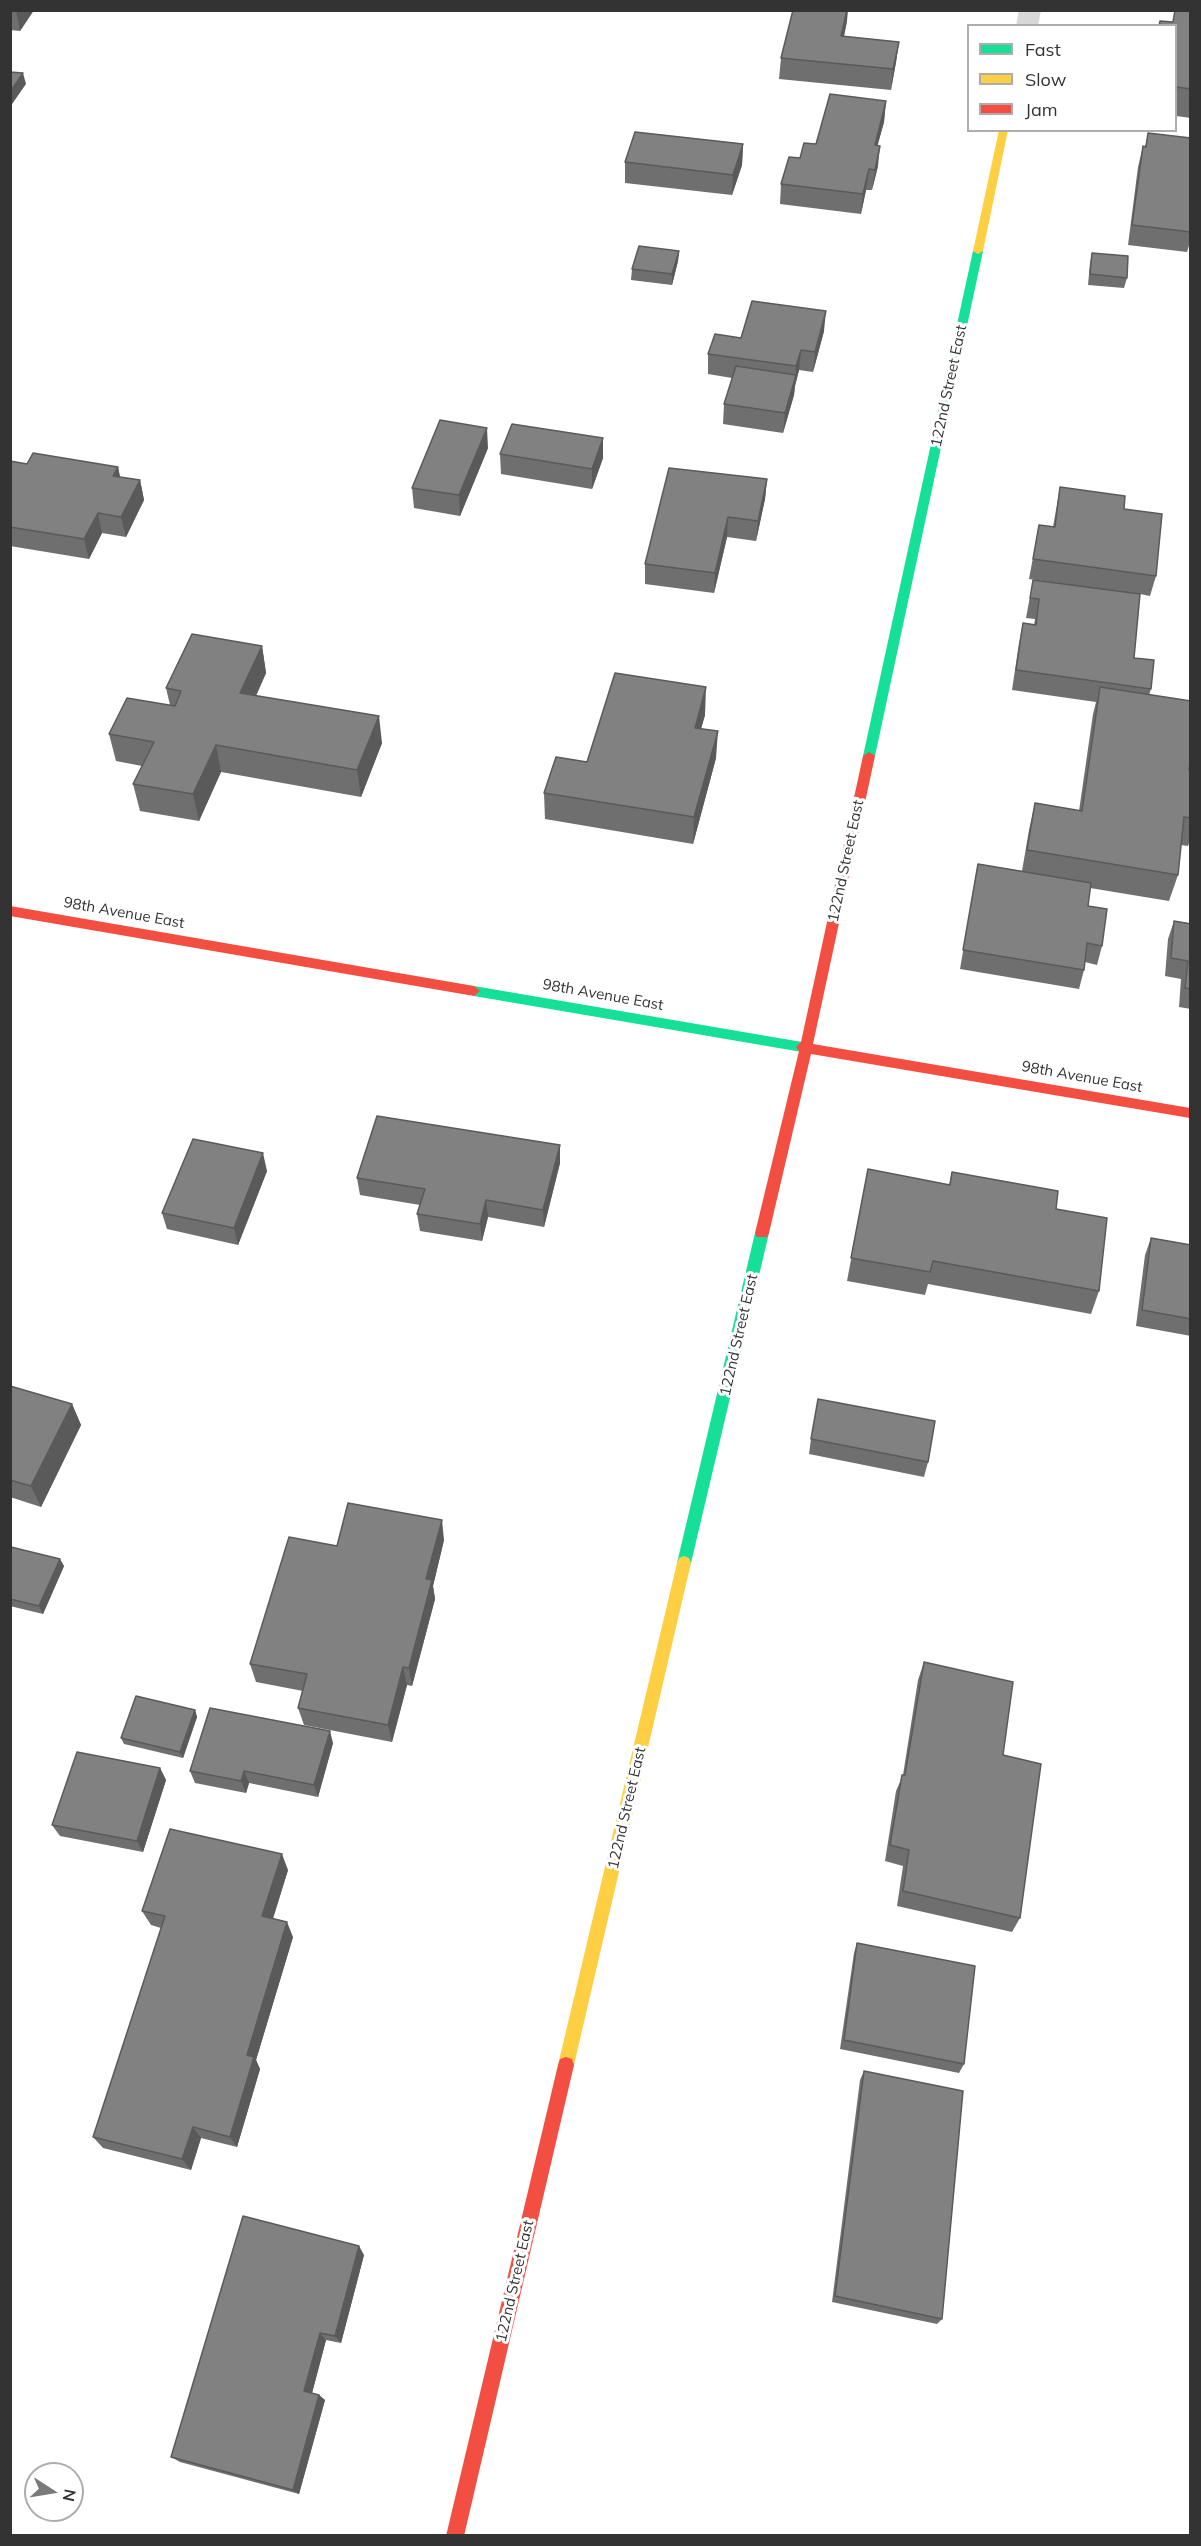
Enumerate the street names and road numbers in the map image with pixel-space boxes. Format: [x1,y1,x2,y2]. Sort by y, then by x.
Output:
street label: 122nd Street East [927,323,971,449]
street label: 122nd Street East [824,798,868,924]
street label: 98th Avenue East [62,894,186,932]
street label: 98th Avenue East [541,976,665,1014]
street label: 98th Avenue East [1020,1058,1144,1096]
street label: 122nd Street East [716,1272,762,1398]
street label: 122nd Street East [604,1745,650,1871]
street label: 122nd Street East [492,2218,538,2344]

